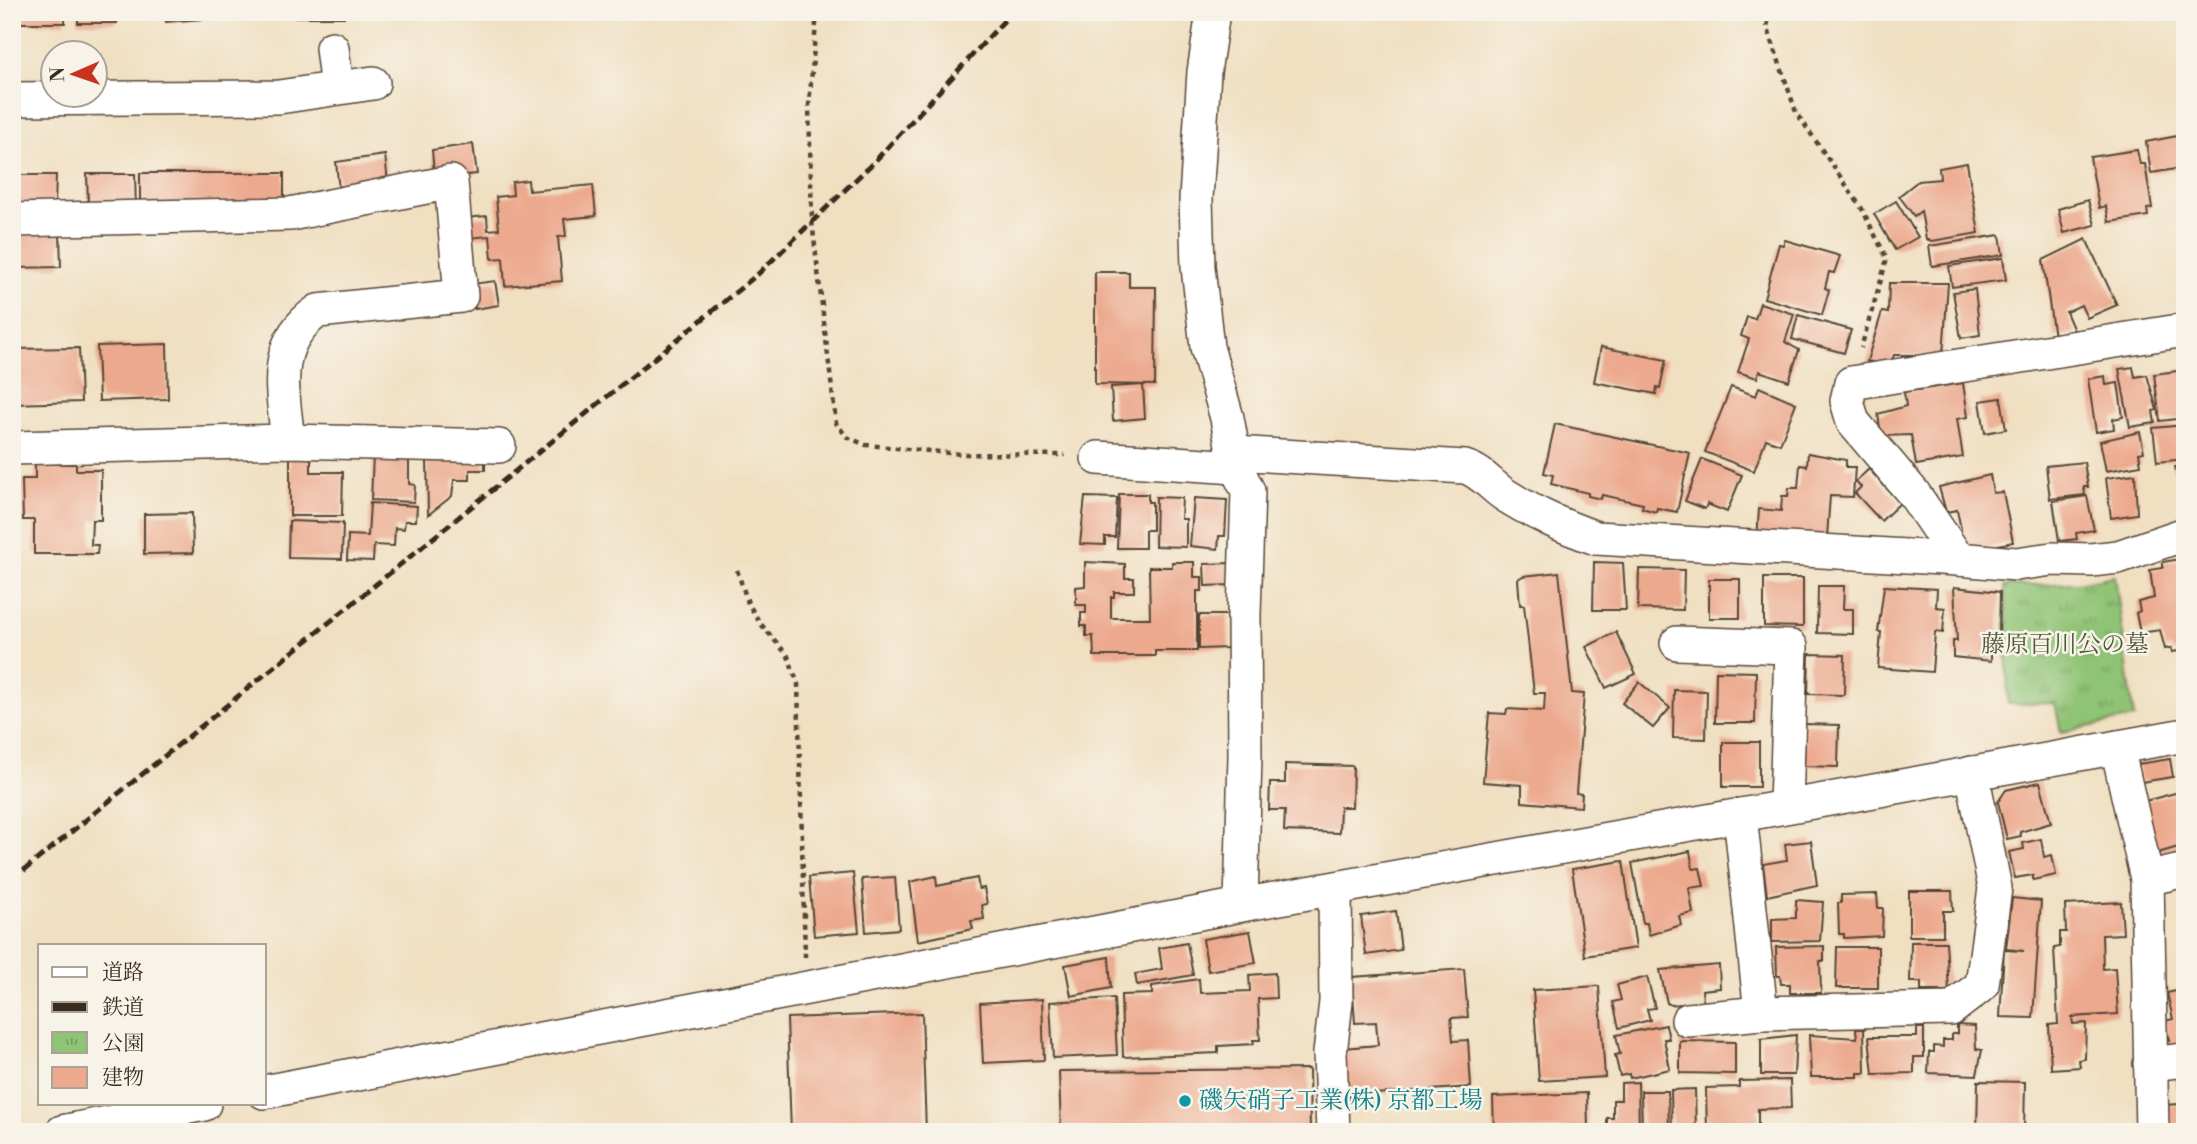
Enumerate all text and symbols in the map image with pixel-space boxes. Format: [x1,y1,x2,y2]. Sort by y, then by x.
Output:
north arrow [38,38,108,108]
text: N [46,67,70,82]
park label: 藤原百川公の墓 [1981,630,2149,660]
legend [38,944,266,1106]
text: 道路 [102,960,144,986]
text: 鉄道 [102,995,144,1021]
text: 公園 [102,1031,144,1057]
text: 建物 [102,1065,144,1091]
place label: 磯矢硝子工業(株) 京都工場 [1199,1086,1483,1116]
marker: 磯矢硝子工業(株) 京都工場 [1177,1093,1193,1109]

